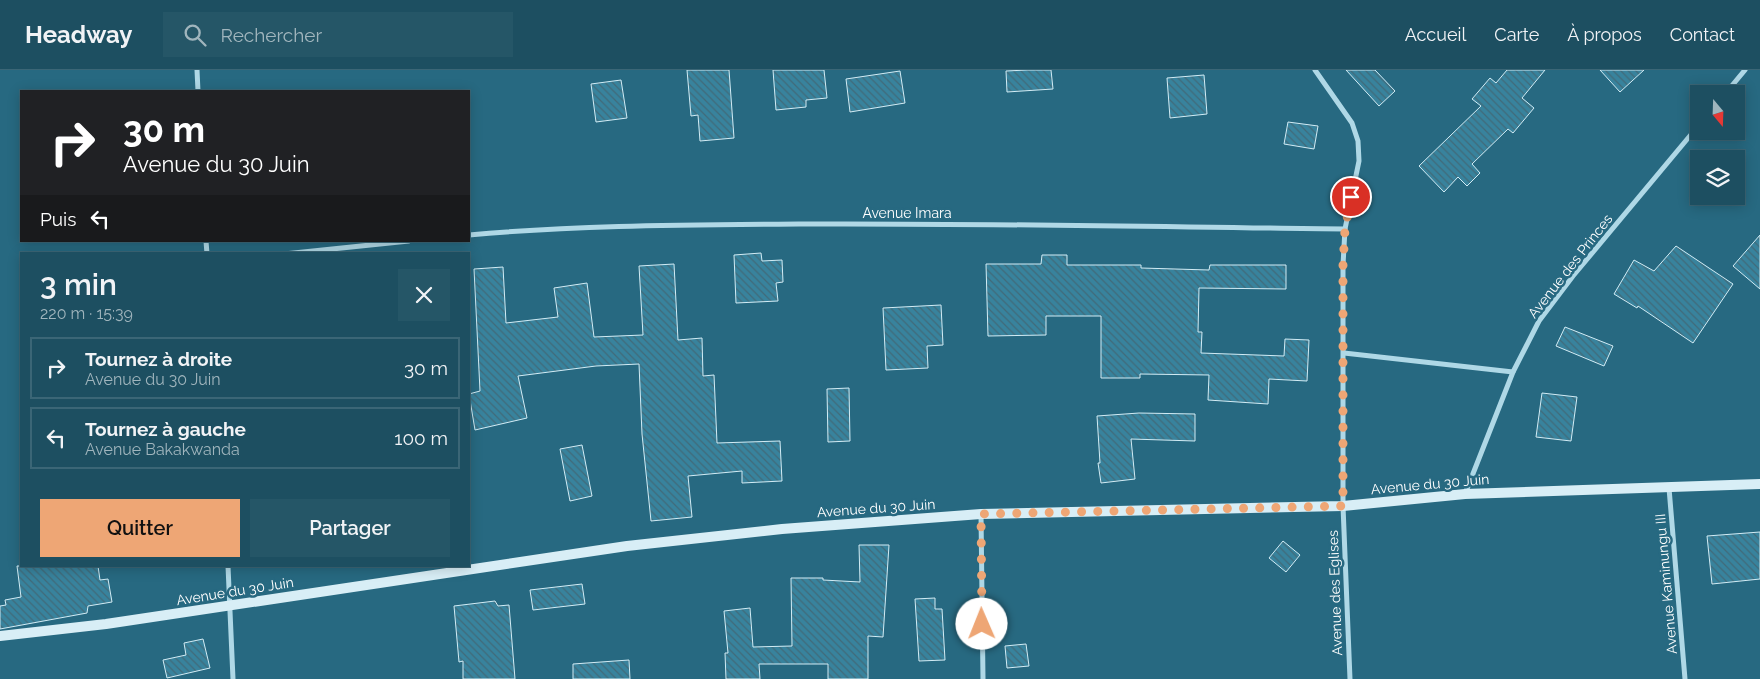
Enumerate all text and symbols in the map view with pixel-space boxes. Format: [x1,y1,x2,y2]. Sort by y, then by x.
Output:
search box [163,12,513,57]
text: Headway [25,20,133,49]
icon: search [181,21,209,49]
text: Rechercher [221,24,322,46]
text: Accueil [1405,24,1466,45]
text: Carte [1494,24,1539,45]
text: À propos [1567,24,1642,45]
text: Contact [1670,24,1735,45]
north arrow [1690,85,1745,140]
map controls [1690,85,1745,205]
text: 30 m [123,109,205,150]
icon: right [40,110,105,175]
button: layers [1690,150,1745,205]
text: Avenue du 30 Juin [123,151,310,177]
pin [1330,176,1372,218]
icon: arrive [1337,183,1365,211]
icon: left [86,205,114,233]
street label: Avenue Imara [862,205,952,221]
text: Puis [40,208,76,230]
street label: Avenue des Princes [1524,211,1616,321]
text: 3 min [40,267,117,302]
button: close [398,269,450,321]
text: 220 m · 15:39 [40,304,133,323]
text: Tournez à droite [85,348,232,370]
icon: right [42,354,70,382]
text: 30 m [404,357,448,379]
text: Avenue du 30 Juin [85,370,221,389]
text: Tournez à gauche [85,418,246,440]
icon: left [42,424,70,452]
text: 100 m [394,427,448,449]
text: Avenue Bakakwanda [85,440,240,459]
street label: Avenue du 30 Juin [1370,471,1490,497]
street label: Avenue du 30 Juin [816,496,936,520]
button: Quitter [40,499,240,557]
button: Partager [250,499,450,557]
street label: Avenue Kaminungu III [1652,513,1680,655]
street label: Avenue des Eglises [1325,530,1345,656]
street label: Avenue du 30 Juin [175,574,295,608]
position arrow [955,597,1007,649]

